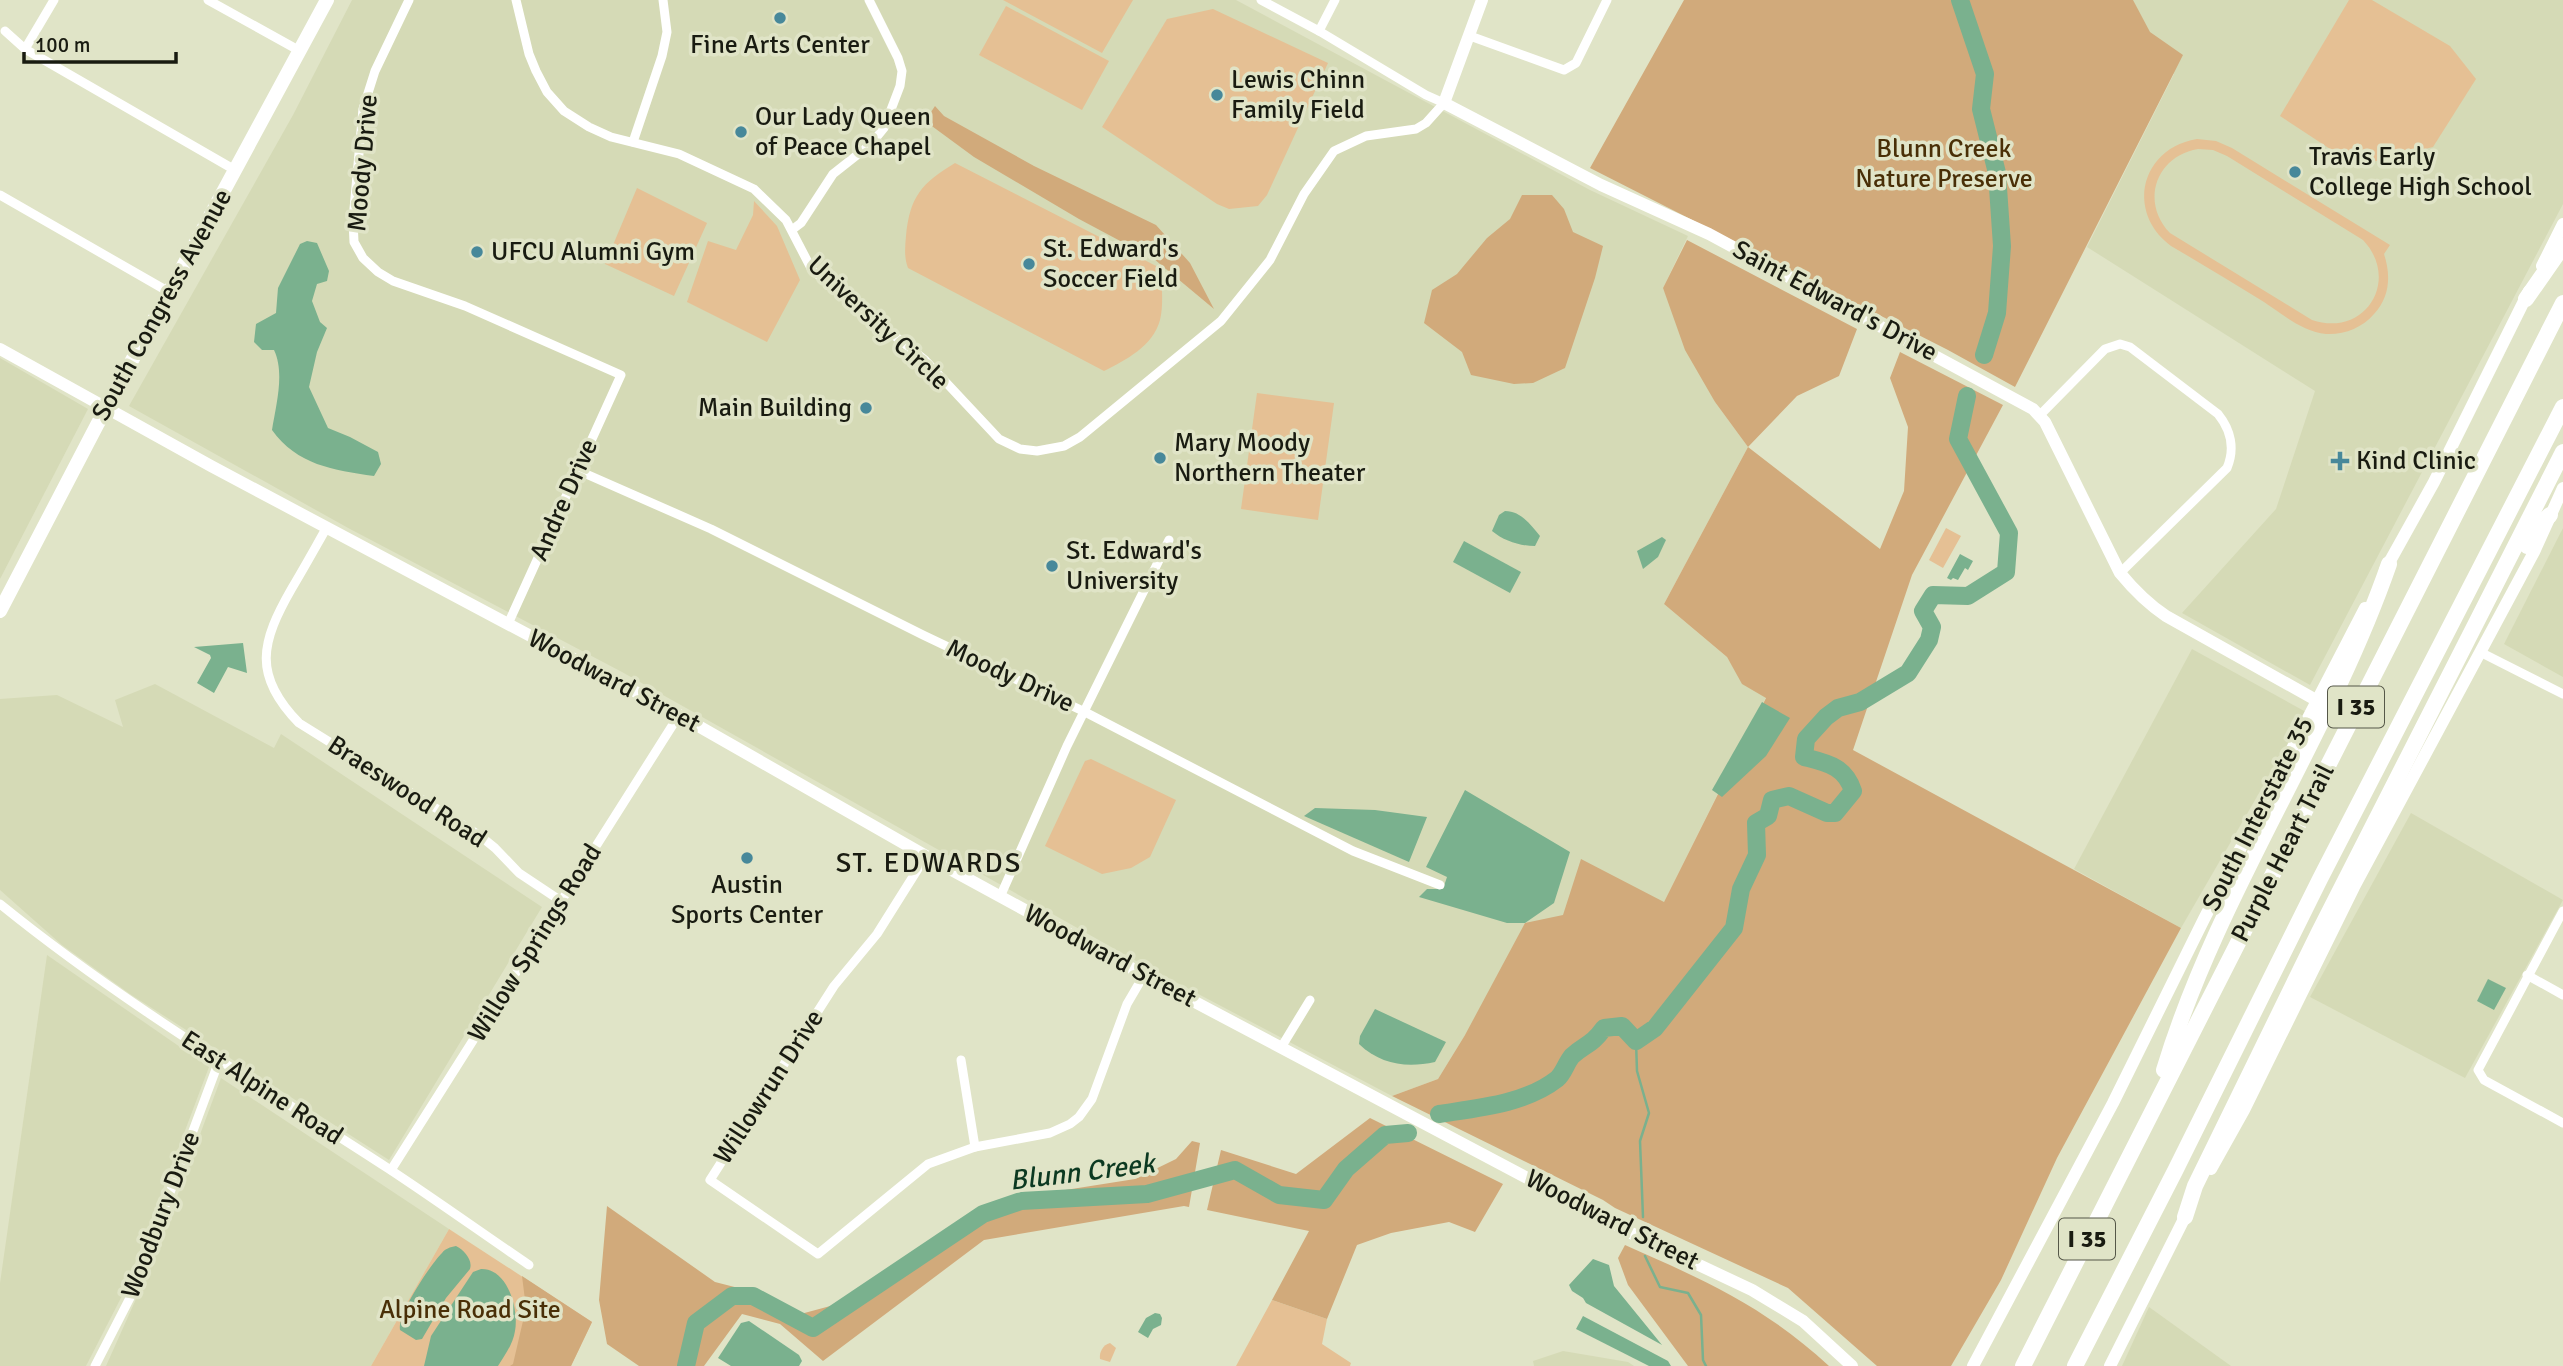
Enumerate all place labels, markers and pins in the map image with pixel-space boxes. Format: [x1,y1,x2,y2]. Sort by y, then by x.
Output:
marker: Fine Arts Center [772,10,788,26]
place label: Fine Arts Center [690,29,870,61]
place label: Lewis Chinn Family Field [1231,64,1365,126]
marker: Lewis Chinn Family Field [1209,87,1225,103]
place label: Our Lady Queen of Peace Chapel [755,101,931,163]
marker: Our Lady Queen of Peace Chapel [733,124,749,140]
place label: Travis Early College High School [2309,141,2532,203]
marker: Travis Early College High School [2287,164,2303,180]
place label: St. Edward's Soccer Field [1043,233,1179,295]
place label: UFCU Alumni Gym [491,236,695,268]
marker: UFCU Alumni Gym [469,244,485,260]
marker: St. Edward's Soccer Field [1021,256,1037,272]
place label: Main Building [698,392,852,424]
marker: Main Building [858,400,874,416]
place label: Mary Moody Northern Theater [1174,427,1366,489]
place label: Kind Clinic [2356,445,2476,477]
marker: Mary Moody Northern Theater [1152,450,1168,466]
marker: Kind Clinic [2330,451,2350,471]
place label: St. Edward's University [1066,535,1202,597]
marker: St. Edward's University [1044,558,1060,574]
marker: Austin Sports Center [739,850,755,866]
place label: Austin Sports Center [671,869,824,931]

